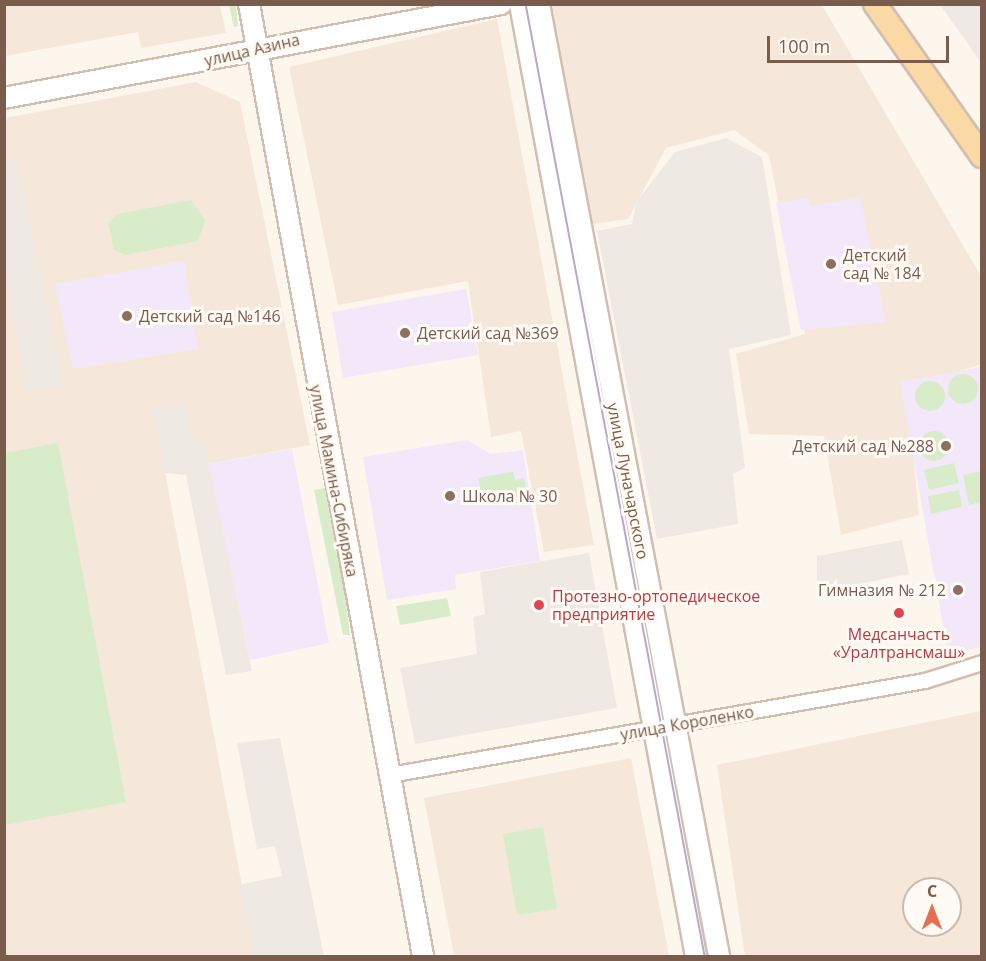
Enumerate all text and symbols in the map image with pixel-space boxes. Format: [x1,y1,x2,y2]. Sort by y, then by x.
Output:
scale bar [770,24,952,62]
street label: улица Азина [202,30,302,70]
text: 100 m [778,34,830,58]
place label: Детский сад № 184 [843,245,921,283]
marker: Детский сад № 184 [824,257,838,271]
place label: Детский сад №146 [139,306,281,326]
marker: Детский сад №146 [120,309,134,323]
place label: Детский сад №369 [417,323,559,343]
marker: Детский сад №369 [398,326,412,340]
street label: улица Мамина-Сибиряка [306,383,362,579]
street label: улица Луначарского [603,401,653,561]
place label: Детский сад №288 [792,436,934,456]
marker: Детский сад №288 [939,439,953,453]
place label: Школа № 30 [462,486,557,506]
marker: Школа № 30 [443,489,457,503]
place label: Гимназия № 212 [818,580,946,600]
marker: Гимназия № 212 [951,583,965,597]
place label: Протезно-ортопедическое предприятие [552,586,760,624]
marker: Протезно-ортопедическое предприятие [530,596,548,614]
marker: Медсанчасть «Уралтрансмаш» [890,604,908,622]
place label: Медсанчасть «Уралтрансмаш» [833,624,965,662]
street label: улица Короленко [619,702,755,744]
north arrow [902,877,962,937]
text: С [927,880,937,902]

